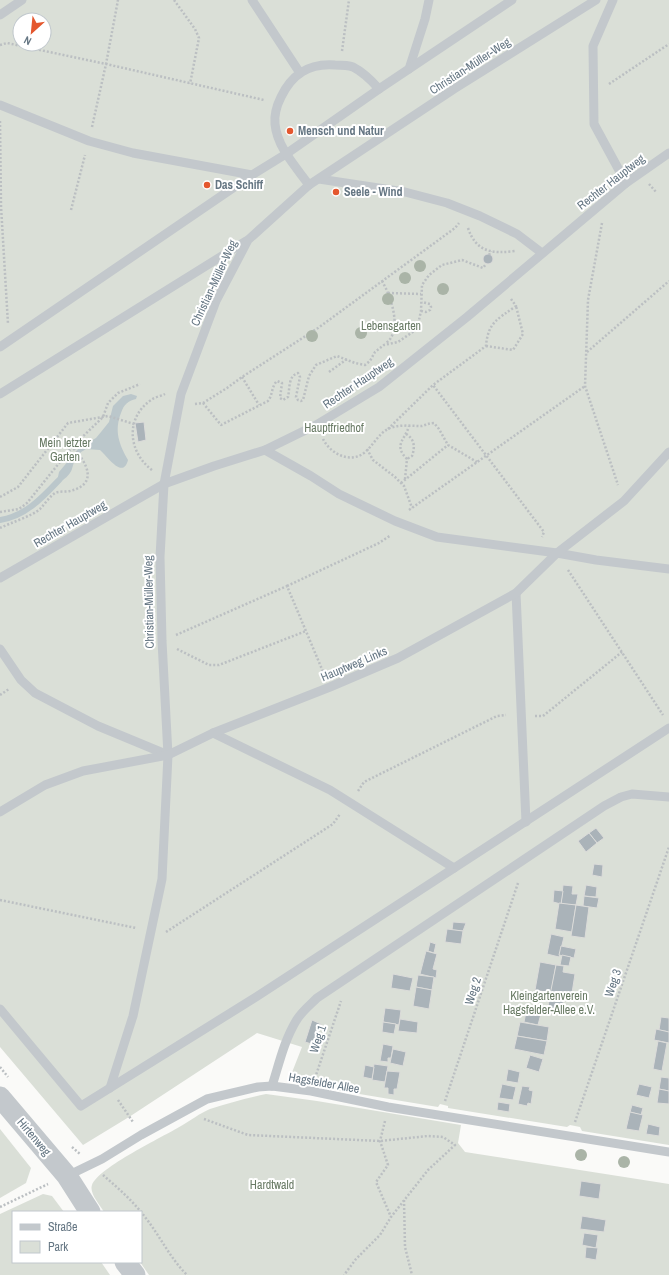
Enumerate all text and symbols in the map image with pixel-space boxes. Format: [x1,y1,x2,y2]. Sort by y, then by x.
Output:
north arrow [12,12,52,52]
text: N [21,33,34,49]
street label: Christian-Müller-Weg [427,34,514,98]
place label: Mensch und Natur [298,123,384,139]
marker: Mensch und Natur [285,126,295,136]
street label: Rechter Hauptweg [574,150,648,213]
place label: Das Schiff [215,177,264,193]
marker: Das Schiff [202,180,212,190]
place label: Seele - Wind [344,184,402,200]
marker: Seele - Wind [331,187,341,197]
street label: Christian-Müller-Weg [187,237,241,329]
park label: Lebensgarten [361,318,421,334]
street label: Rechter Hauptweg [320,353,397,412]
park label: Hauptfriedhof [304,420,364,436]
park label: Mein letzter Garten [39,435,91,465]
street label: Rechter Hauptweg [31,496,110,551]
street label: Christian-Müller-Weg [140,555,158,649]
street label: Hauptweg Links [318,643,390,685]
street label: Weg 3 [601,967,625,999]
street label: Weg 2 [461,975,485,1007]
park label: Kleingartenverein Hagsfelder-Allee e.V. [503,988,595,1018]
street label: Weg 1 [306,1023,330,1055]
street label: Hagsfelder Allee [287,1069,361,1097]
street label: Hirtenweg [13,1115,55,1160]
park label: Hardtwald [250,1177,294,1193]
legend [12,1211,142,1263]
text: Straße [48,1219,78,1235]
text: Park [48,1239,68,1255]

